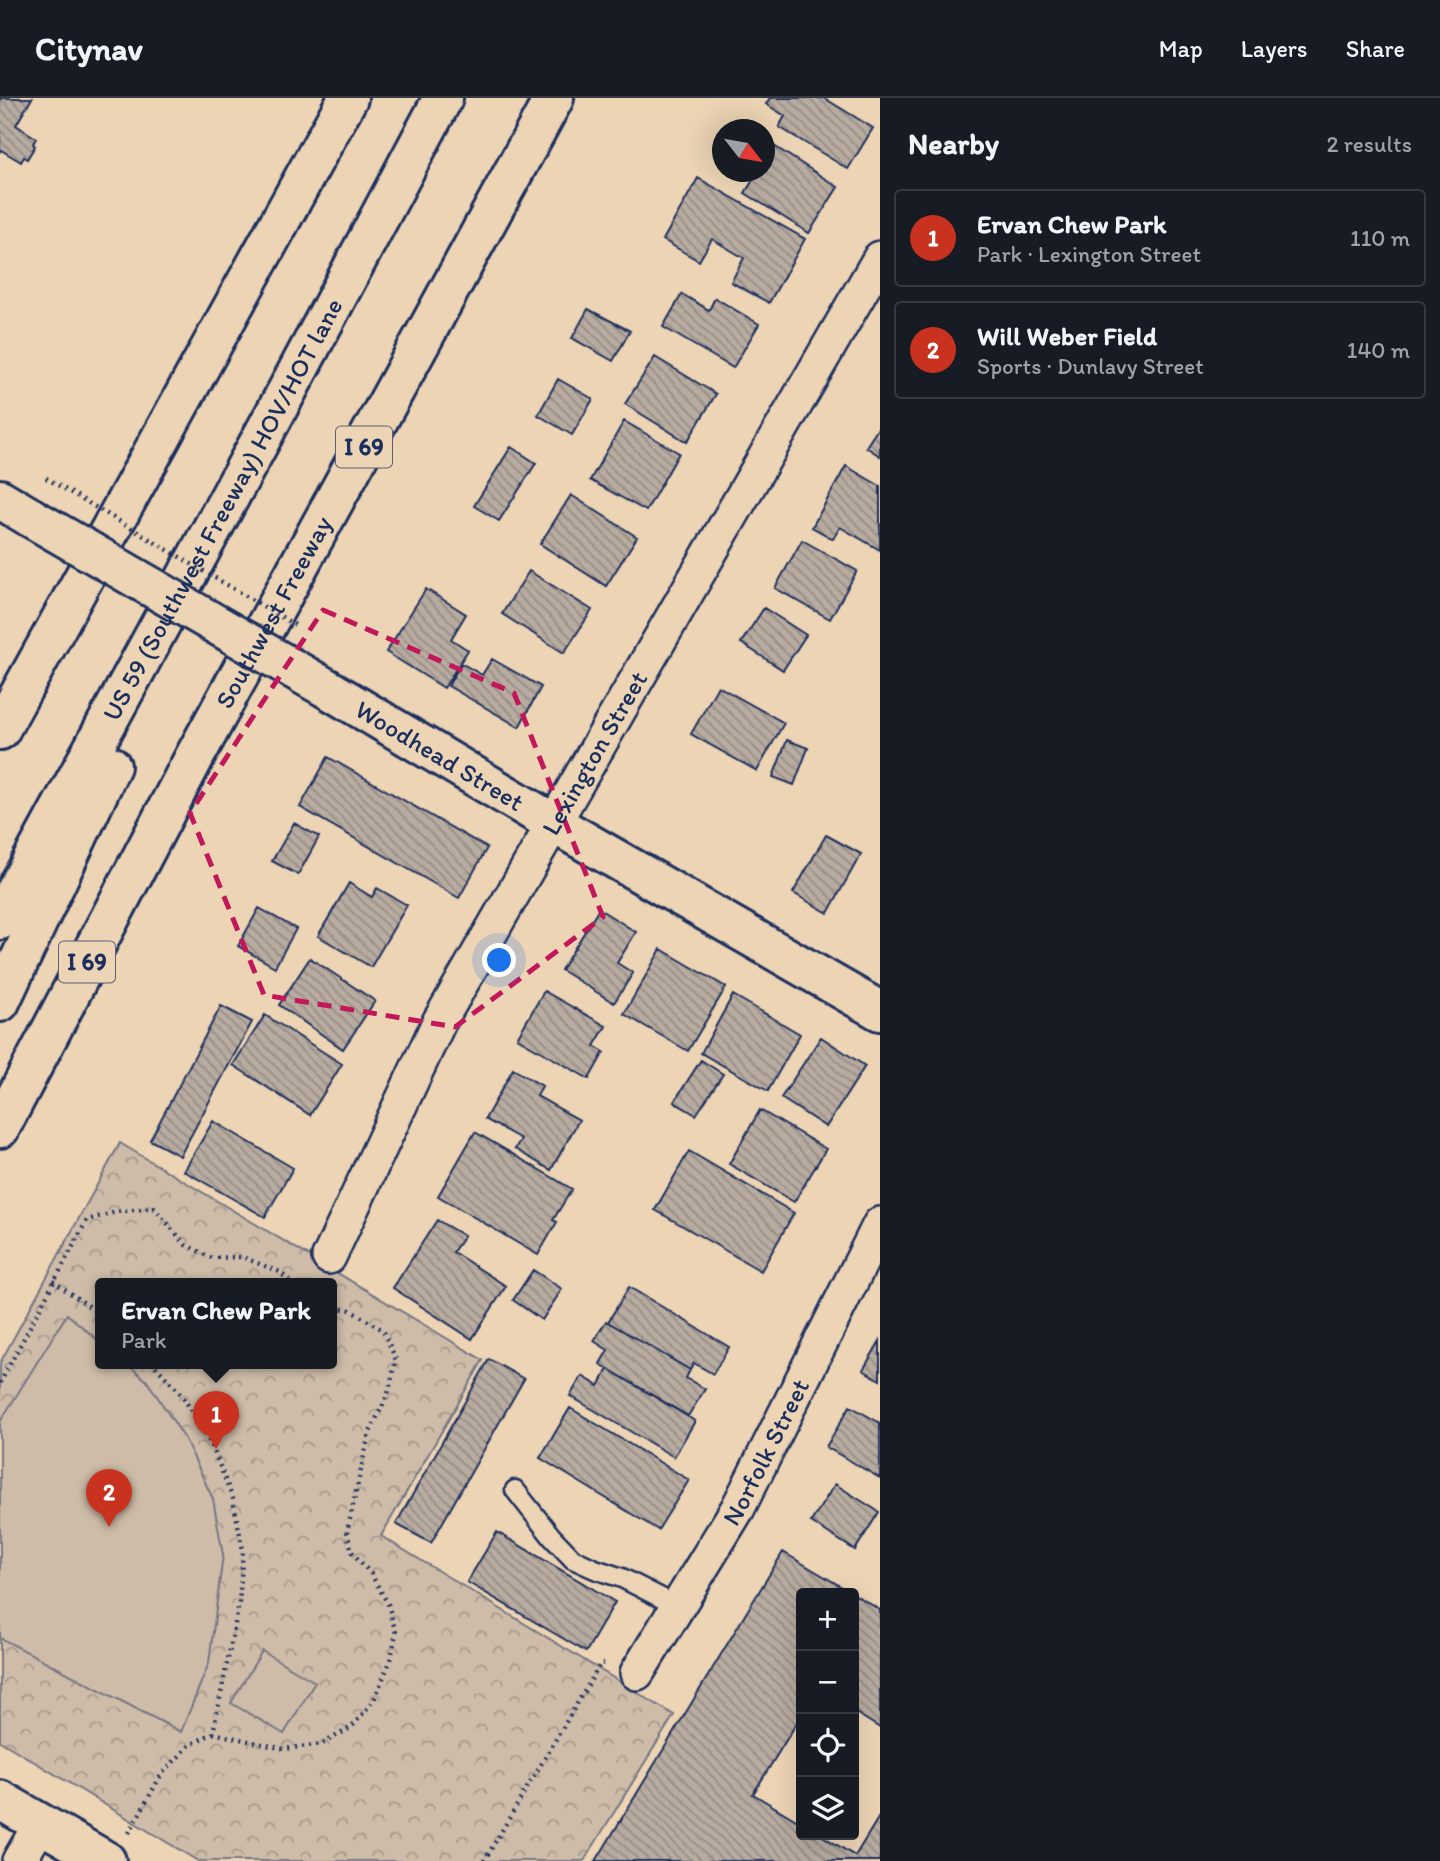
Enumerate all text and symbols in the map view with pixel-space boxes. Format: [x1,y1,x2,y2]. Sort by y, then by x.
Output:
text: Citynav [35,29,143,68]
text: Map [1159,34,1203,63]
text: Layers [1241,34,1308,63]
text: Share [1346,34,1405,63]
north arrow [712,119,775,182]
text: Nearby [908,125,999,162]
text: 2 results [1326,130,1412,158]
text: Ervan Chew Park [977,208,1166,240]
text: 1 [928,224,938,252]
text: 110 m [1350,224,1410,252]
text: Park · Lexington Street [977,240,1201,268]
street label: US 59 (Southwest Freeway) HOV/HOT lane [97,292,347,726]
text: Will Weber Field [977,320,1157,352]
text: 2 [927,336,939,364]
text: 140 m [1347,336,1410,364]
text: Sports · Dunlavy Street [977,352,1204,380]
road number: I 69 [336,426,392,468]
street label: Southwest Freeway [208,510,340,712]
street label: Lexington Street [534,665,654,841]
street label: Woodhead Street [350,693,530,818]
road number: I 69 [59,942,115,982]
your location [482,943,516,977]
popup [95,1278,337,1369]
text: Ervan Chew Park [121,1294,311,1326]
text: Park [121,1326,167,1354]
street label: Norfolk Street [715,1373,816,1531]
pin: 1 [193,1391,239,1449]
pin: 2 [86,1469,132,1527]
map controls [796,1588,859,1840]
button: + [796,1588,859,1651]
button: − [796,1651,859,1714]
button: locate [796,1714,859,1777]
button: layers [796,1777,859,1840]

